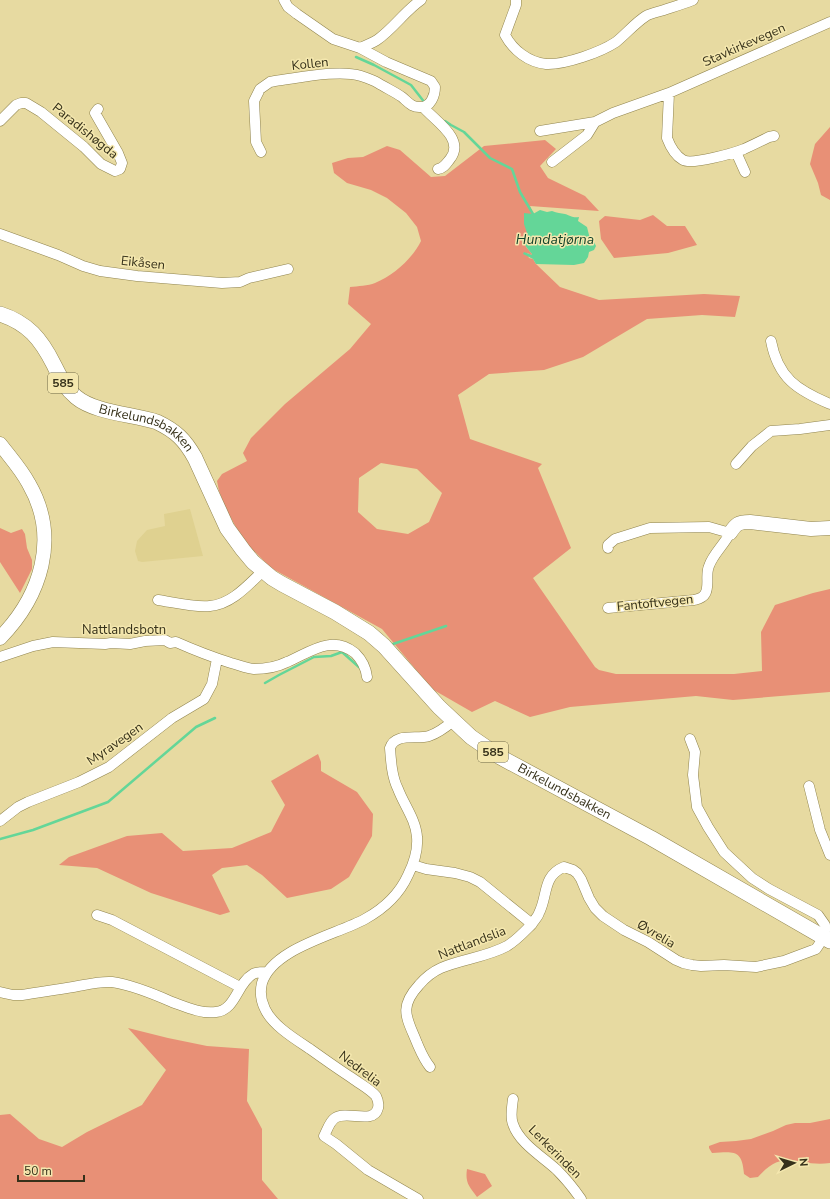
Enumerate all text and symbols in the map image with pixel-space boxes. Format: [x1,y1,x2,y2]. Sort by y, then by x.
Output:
street label: Stavkirkevegen [700,19,788,71]
street label: Kollen [291,53,329,75]
street label: Paradishøgda [48,99,122,163]
water label: Hundatjørna [516,230,594,249]
street label: Eikåsen [120,252,166,274]
road number: 585 [48,373,78,393]
street label: Birkelundsbakken [97,400,198,456]
street label: Fantoftvegen [616,590,694,616]
street label: Nattlandsbotn [82,621,166,639]
street label: Myravegen [83,718,147,770]
road number: 585 [478,742,508,762]
street label: Birkelundsbakken [514,759,614,824]
street label: Øvrelia [633,915,679,953]
street label: Nattlandslia [436,922,508,964]
street label: Nedrelia [335,1047,385,1091]
street label: Lerkerinden [524,1121,586,1183]
north arrow [774,1143,814,1183]
scale bar [18,1157,84,1183]
text: N [796,1157,811,1167]
text: 50 m [24,1163,52,1179]

